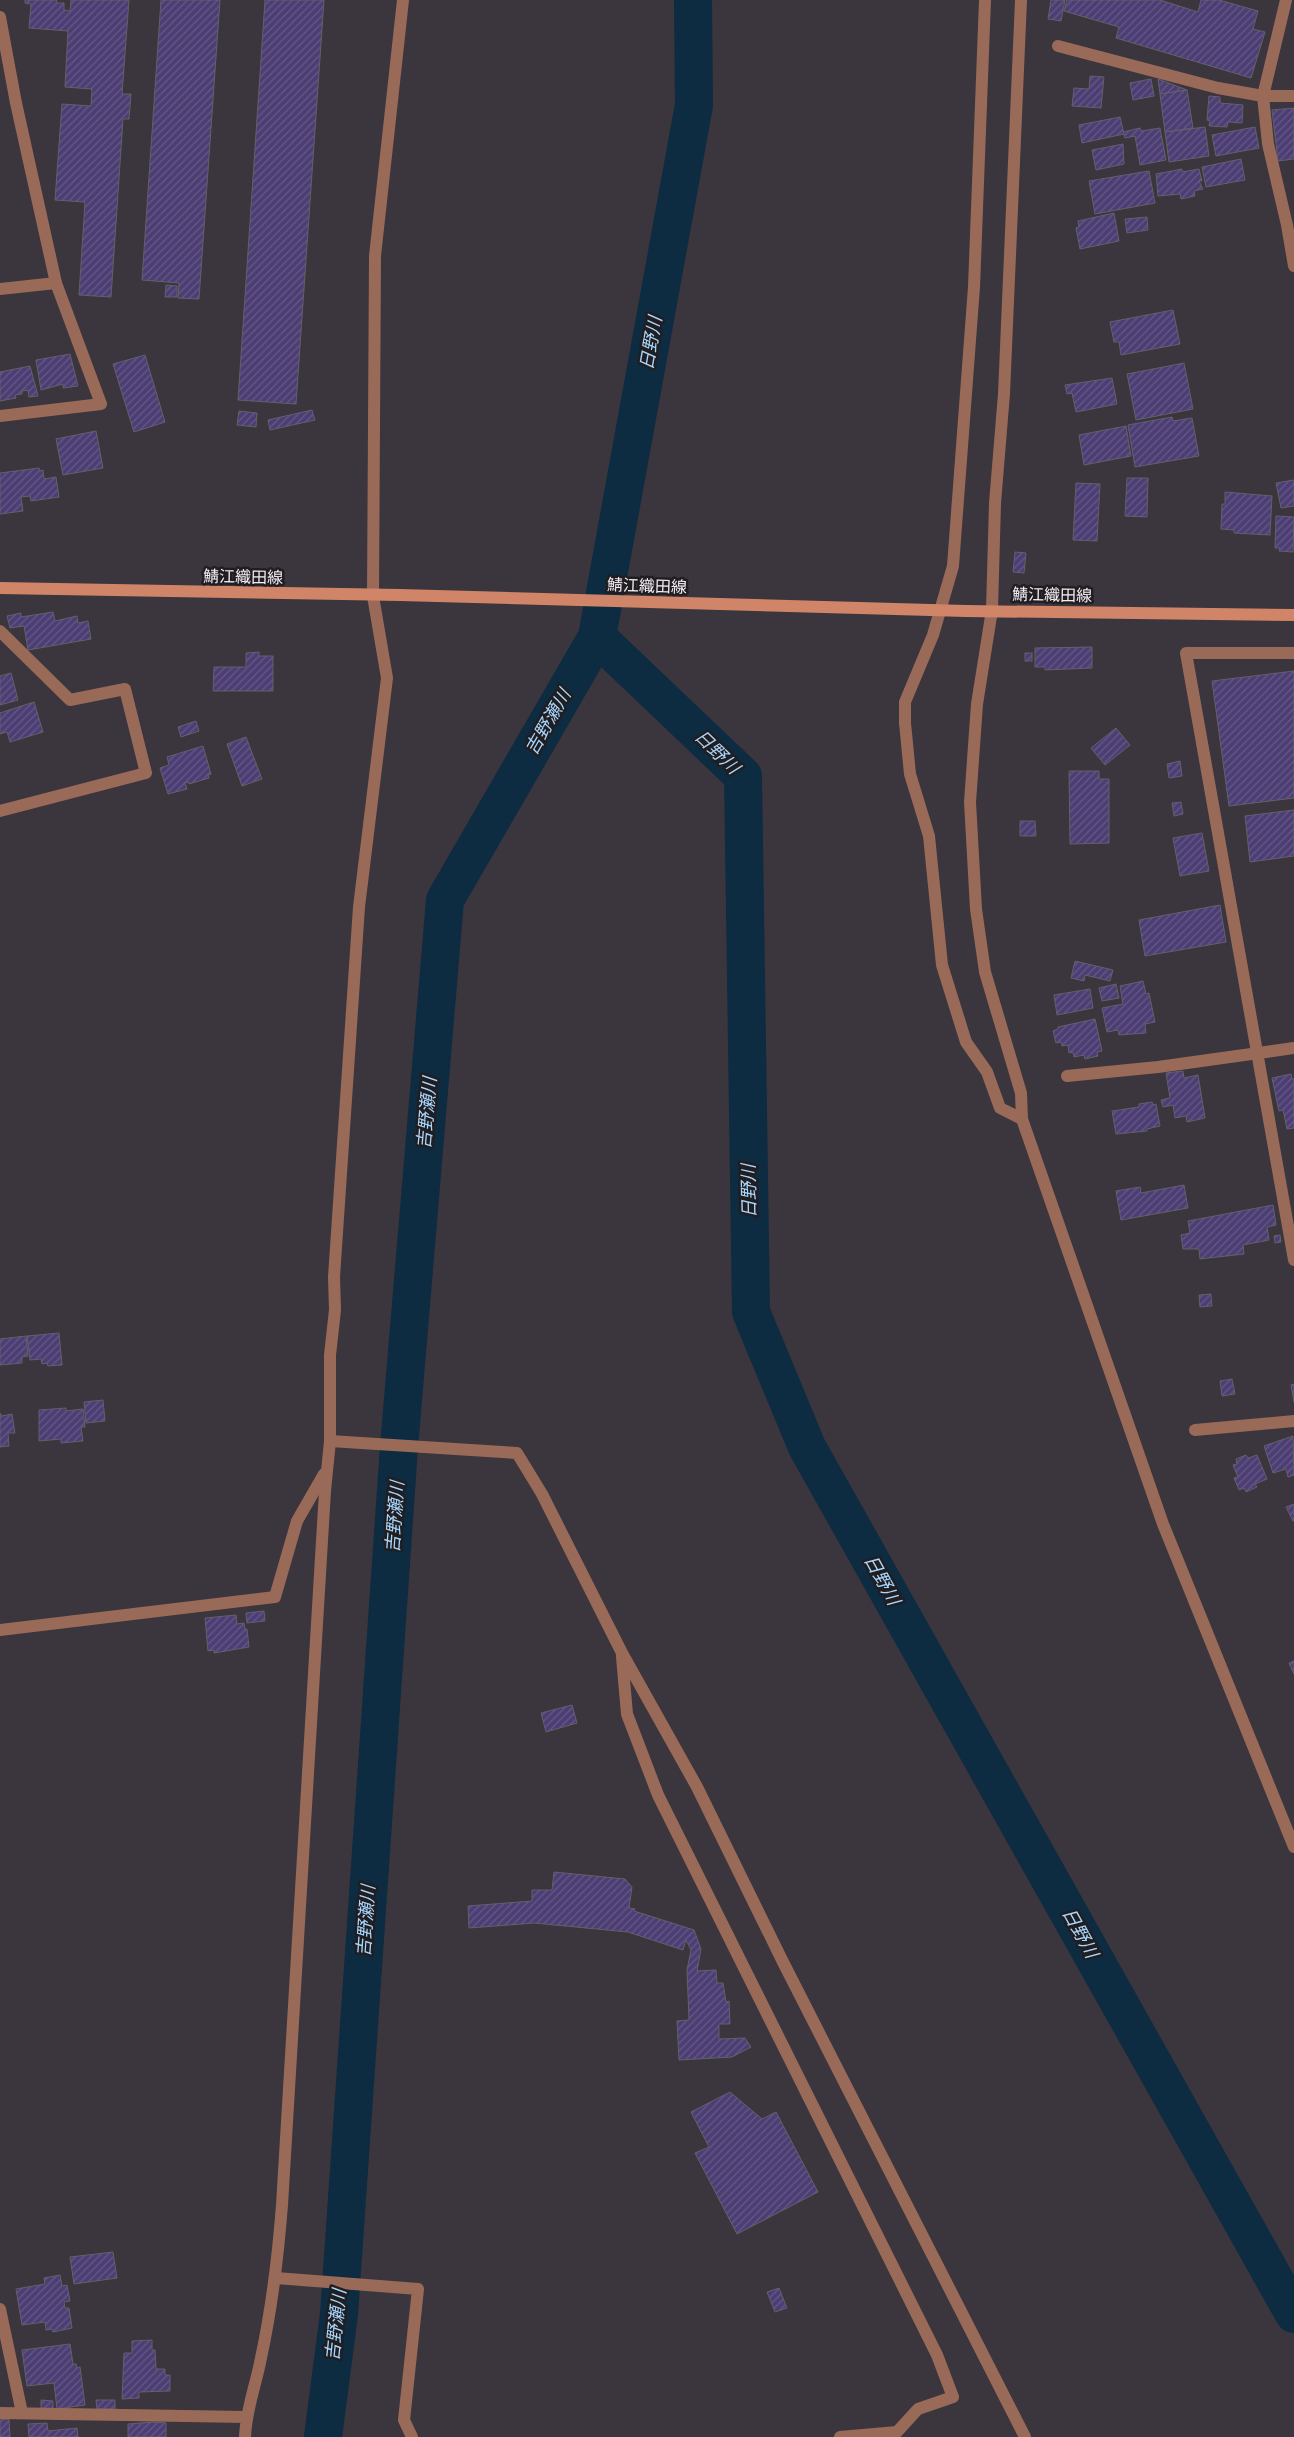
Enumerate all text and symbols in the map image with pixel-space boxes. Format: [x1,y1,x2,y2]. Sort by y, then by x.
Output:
water label: 日野川 [635,313,667,371]
street label: 鯖江織田線 [203,567,283,587]
street label: 鯖江織田線 [607,575,687,597]
street label: 鯖江織田線 [1012,585,1092,605]
water label: 吉野瀬川 [520,684,577,759]
water label: 日野川 [690,725,746,780]
water label: 吉野瀬川 [413,1074,441,1150]
water label: 日野川 [737,1162,760,1218]
water label: 吉野瀬川 [382,1478,409,1554]
water label: 日野川 [859,1551,906,1611]
water label: 吉野瀬川 [353,1882,380,1958]
water label: 日野川 [1057,1904,1104,1964]
water label: 吉野瀬川 [321,2286,351,2362]

